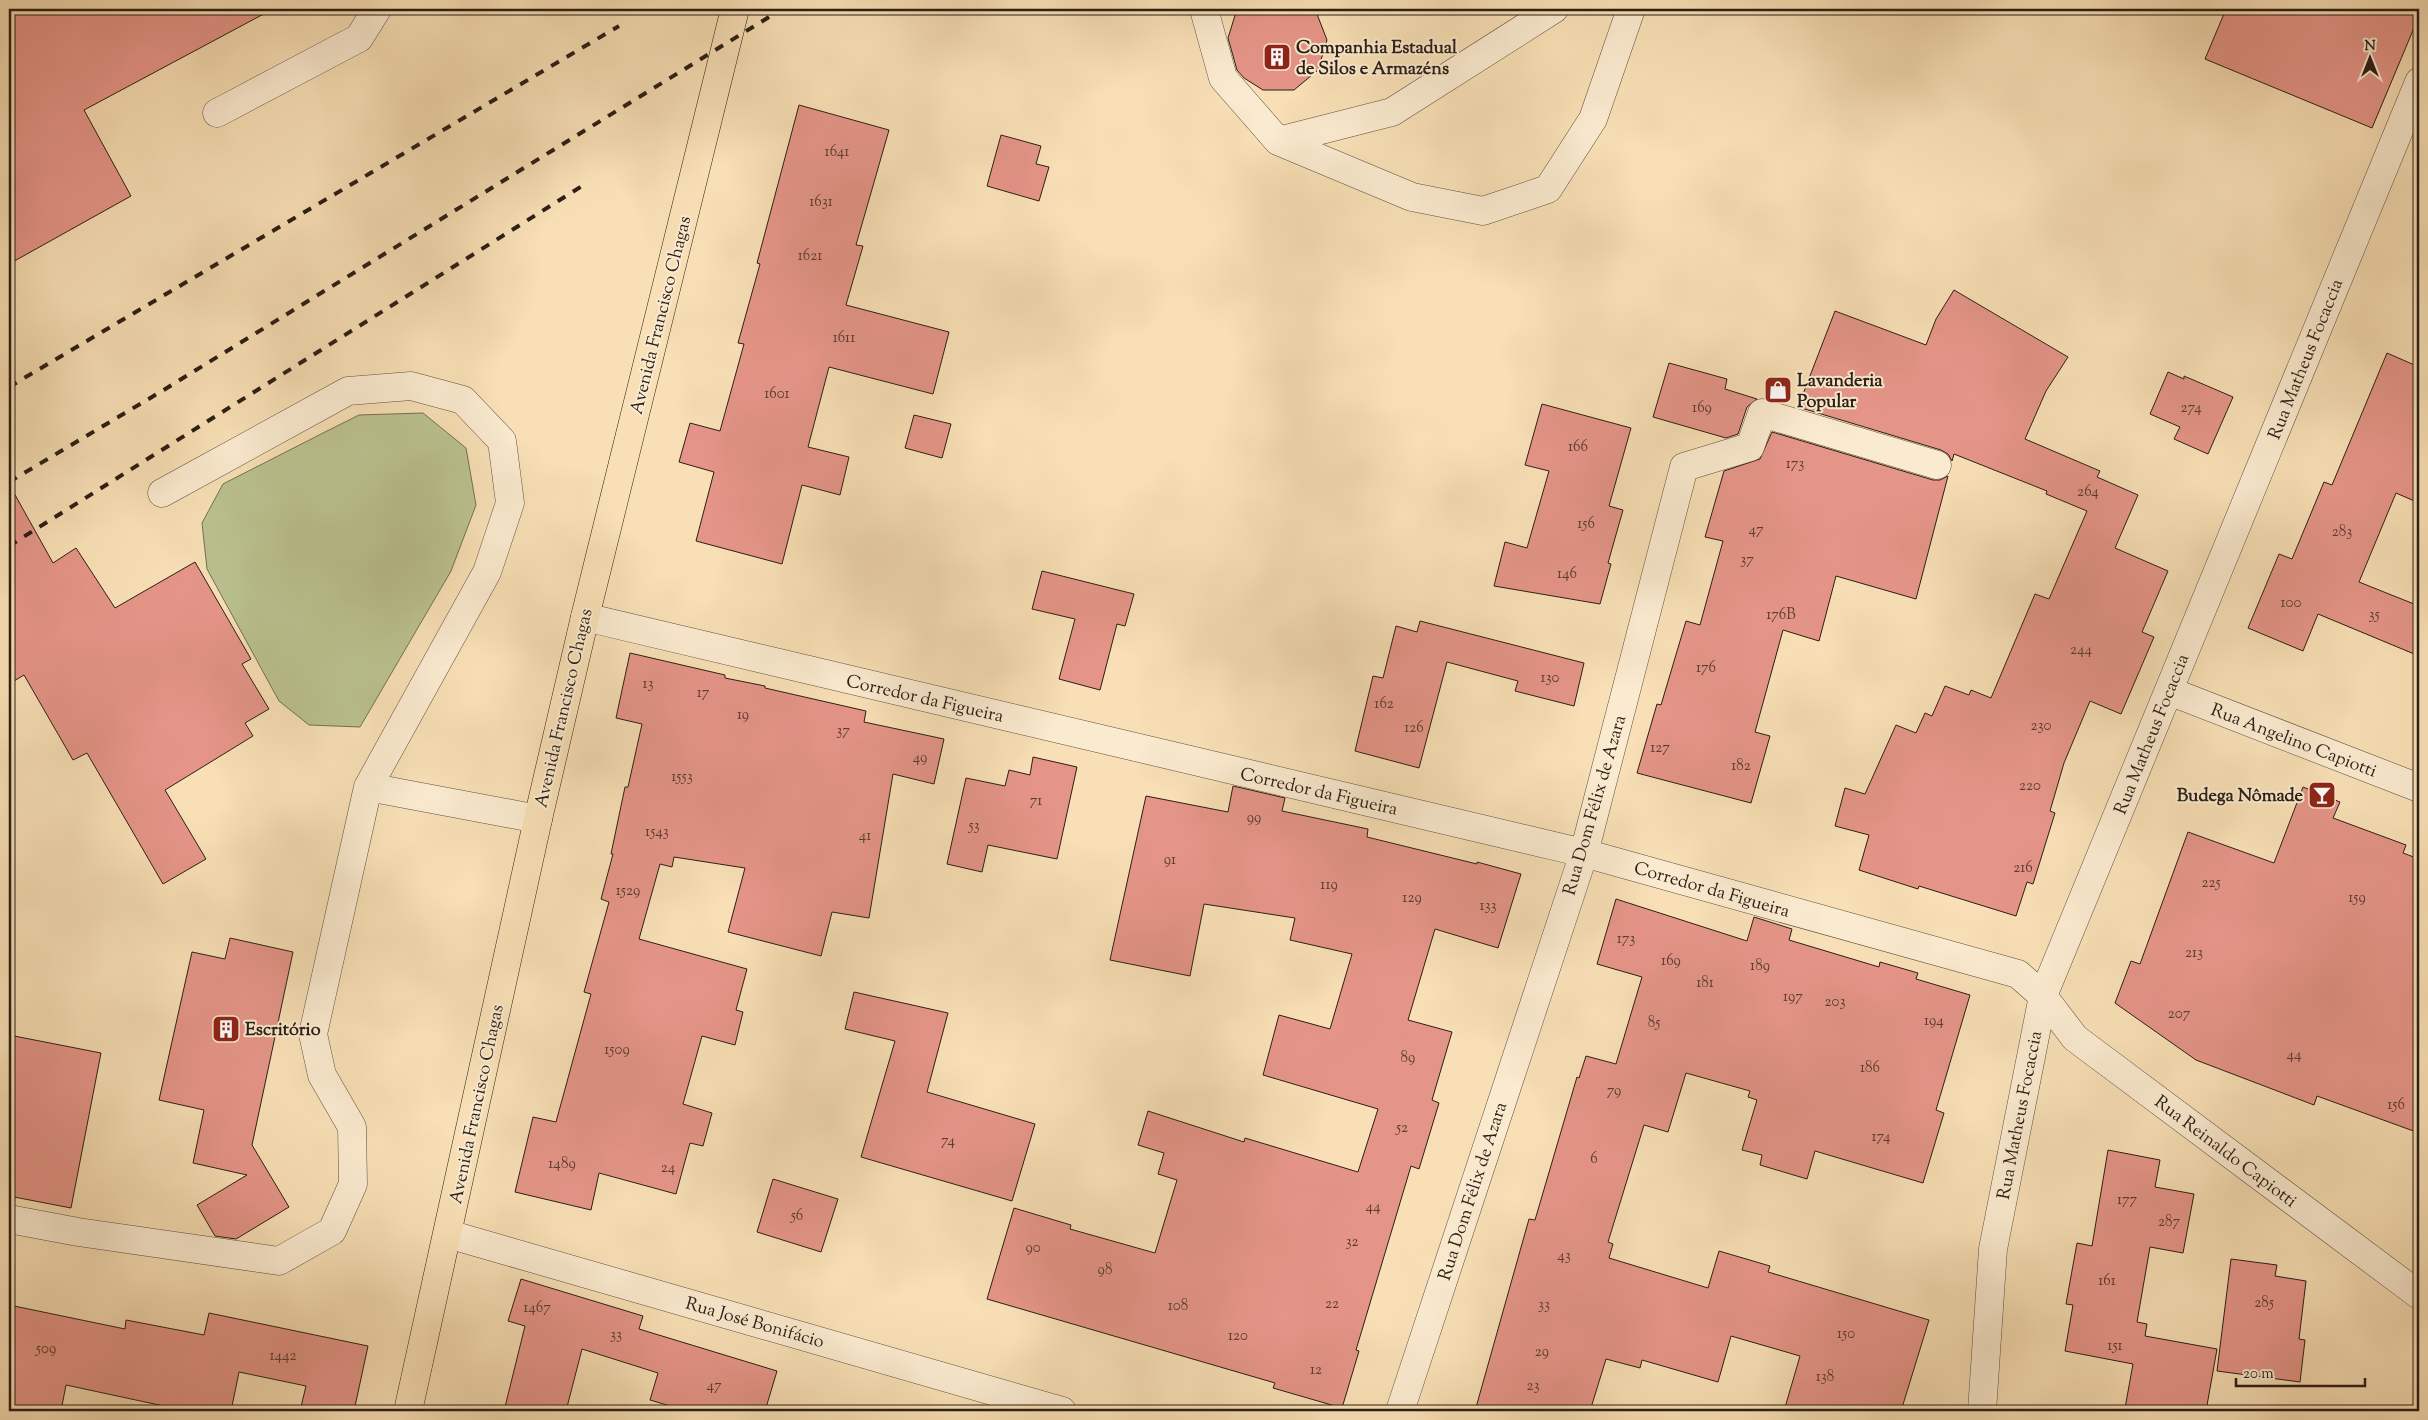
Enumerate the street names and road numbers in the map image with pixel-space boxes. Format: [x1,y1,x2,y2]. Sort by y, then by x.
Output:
street label: Avenida Francisco Chagas [625,214,699,417]
street label: Rua Matheus Focaccia [2263,276,2351,444]
street label: Avenida Francisco Chagas [529,606,601,811]
street label: Rua Matheus Focaccia [2109,651,2197,819]
street label: Corredor da Figueira [843,669,1006,731]
street label: Rua Angelino Capiotti [2207,698,2380,786]
street label: Rua Dom Félix de Azara [1558,712,1634,899]
street label: Corredor da Figueira [1237,762,1400,824]
street label: Corredor da Figueira [1631,856,1792,926]
street label: Avenida Francisco Chagas [444,1002,512,1207]
street label: Rua Matheus Focaccia [1992,1029,2050,1202]
street label: Rua Reinaldo Capiotti [2148,1090,2302,1215]
street label: Rua Dom Félix de Azara [1433,1099,1515,1284]
street label: Rua José Bonifácio [682,1292,827,1356]

